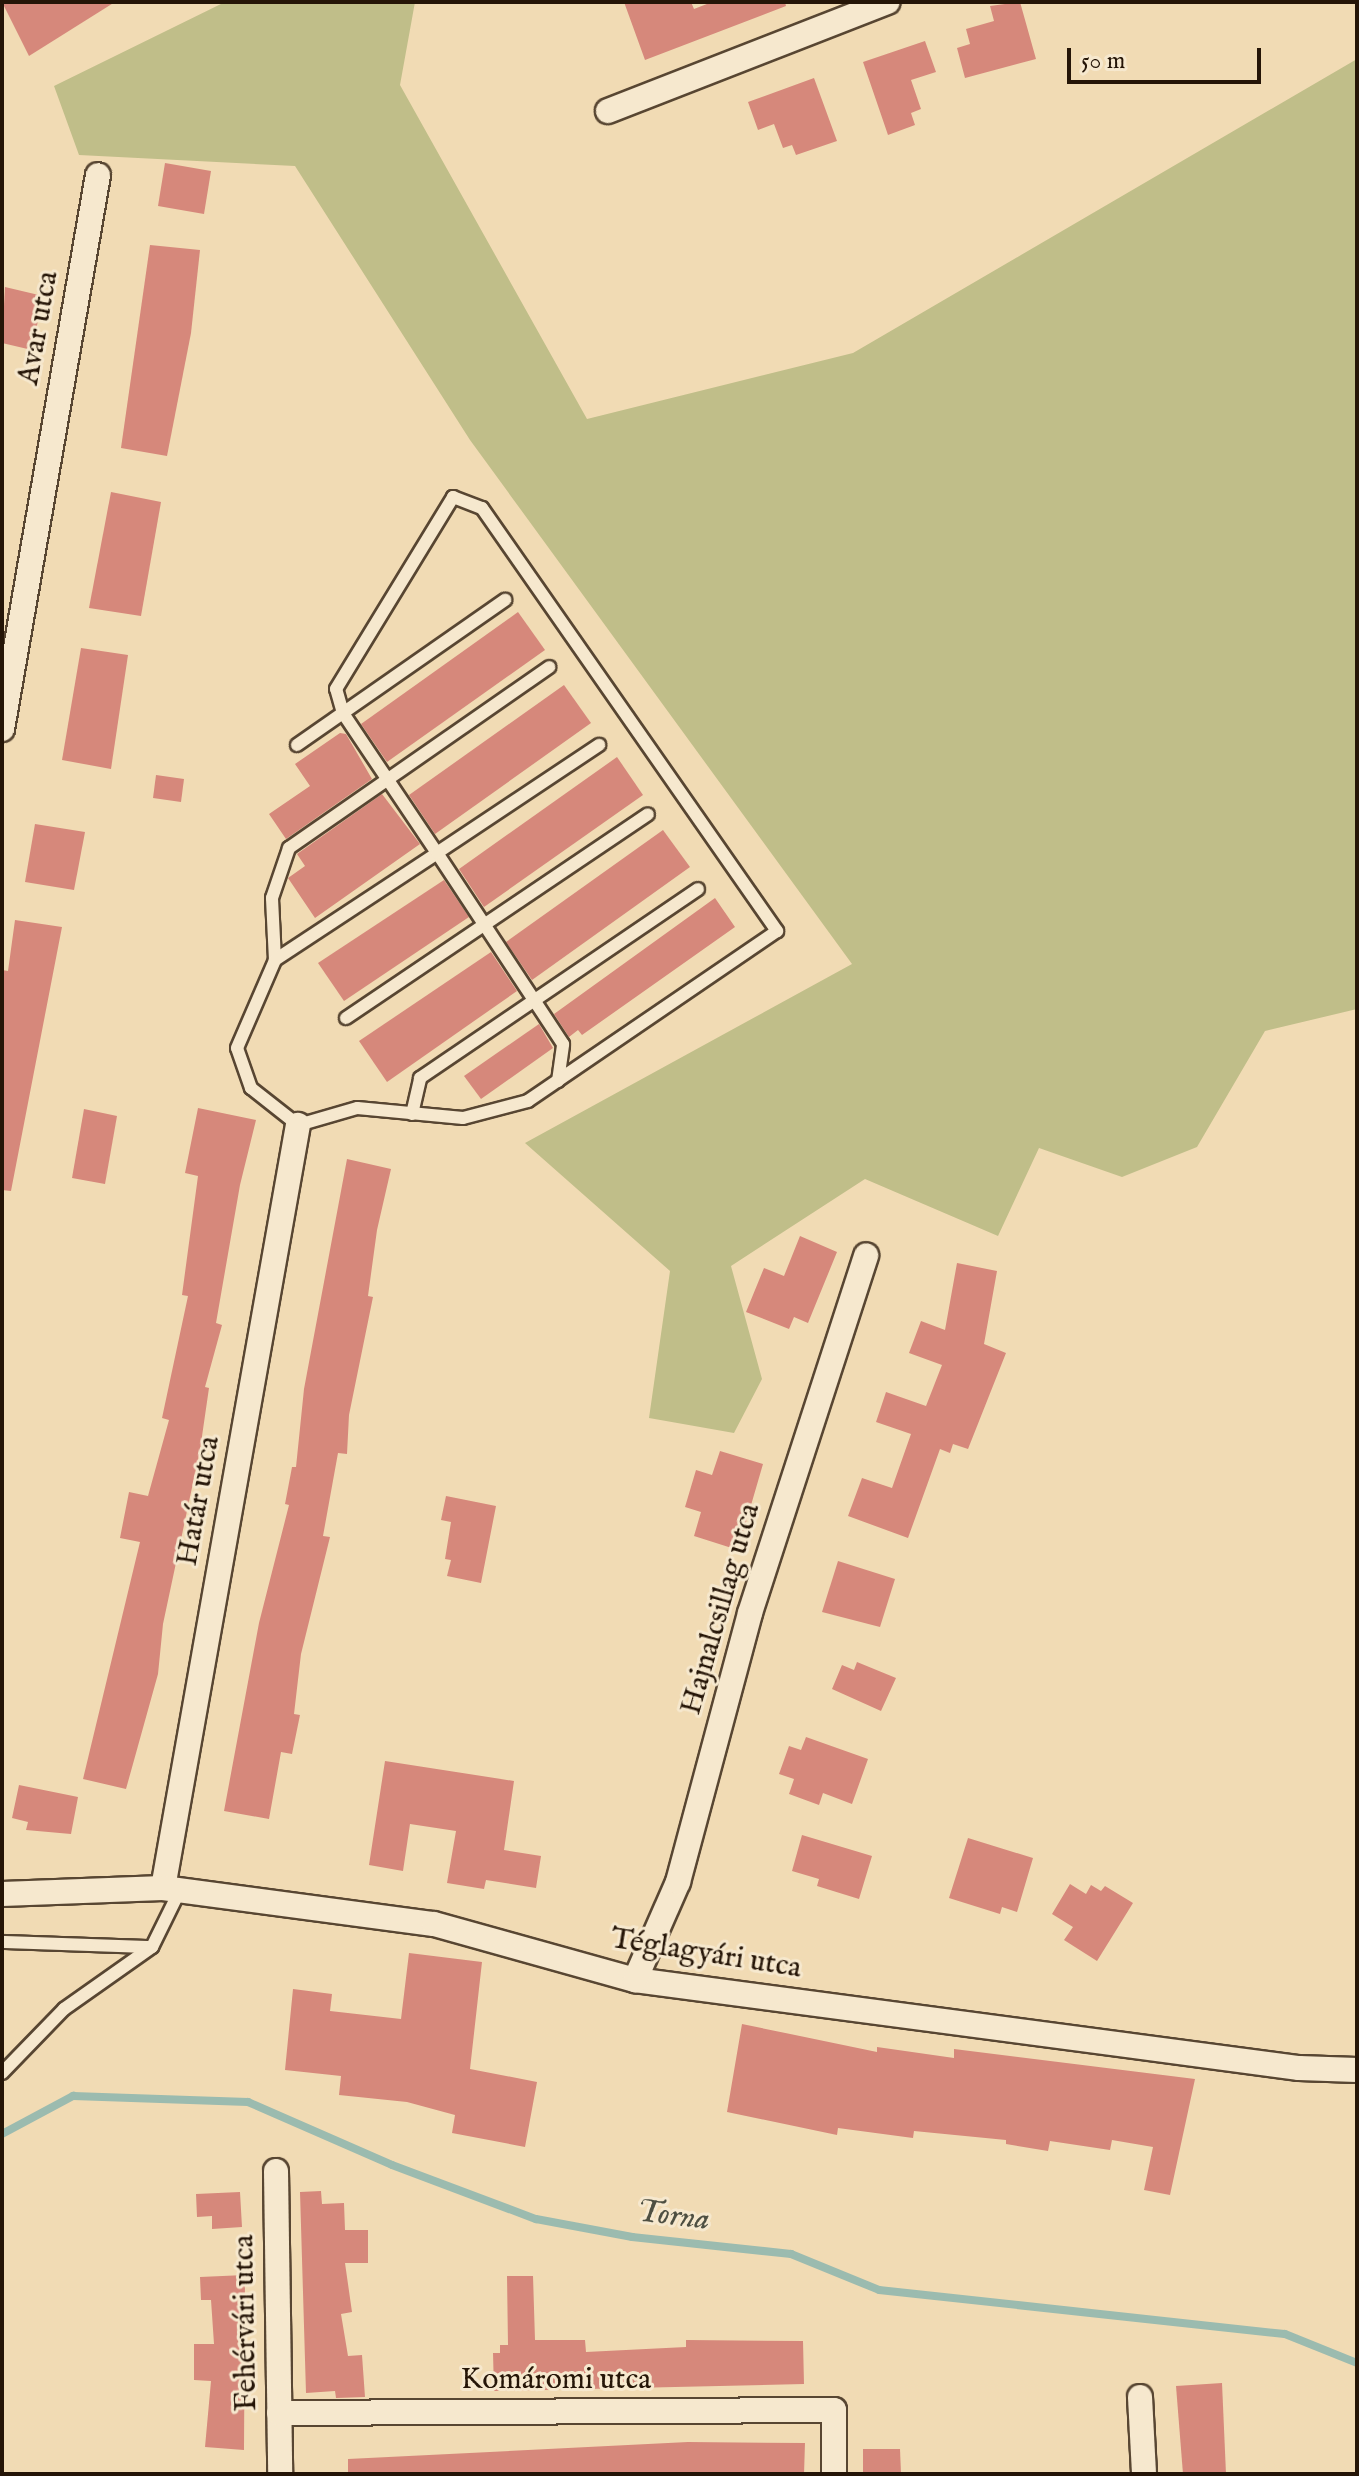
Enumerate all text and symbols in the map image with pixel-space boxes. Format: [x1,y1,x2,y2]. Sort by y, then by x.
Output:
scale bar [1071,32,1265,82]
text: 50 m [1081,46,1125,77]
street label: Avar utca [11,268,67,388]
street label: Határ utca [170,1433,228,1569]
street label: Hajnalcsillag utca [674,1499,768,1719]
street label: Téglagyári utca [608,1921,804,1987]
water label: Torna [634,2193,712,2241]
street label: Fehérvári utca [226,2234,266,2412]
street label: Komáromi utca [461,2362,651,2398]

